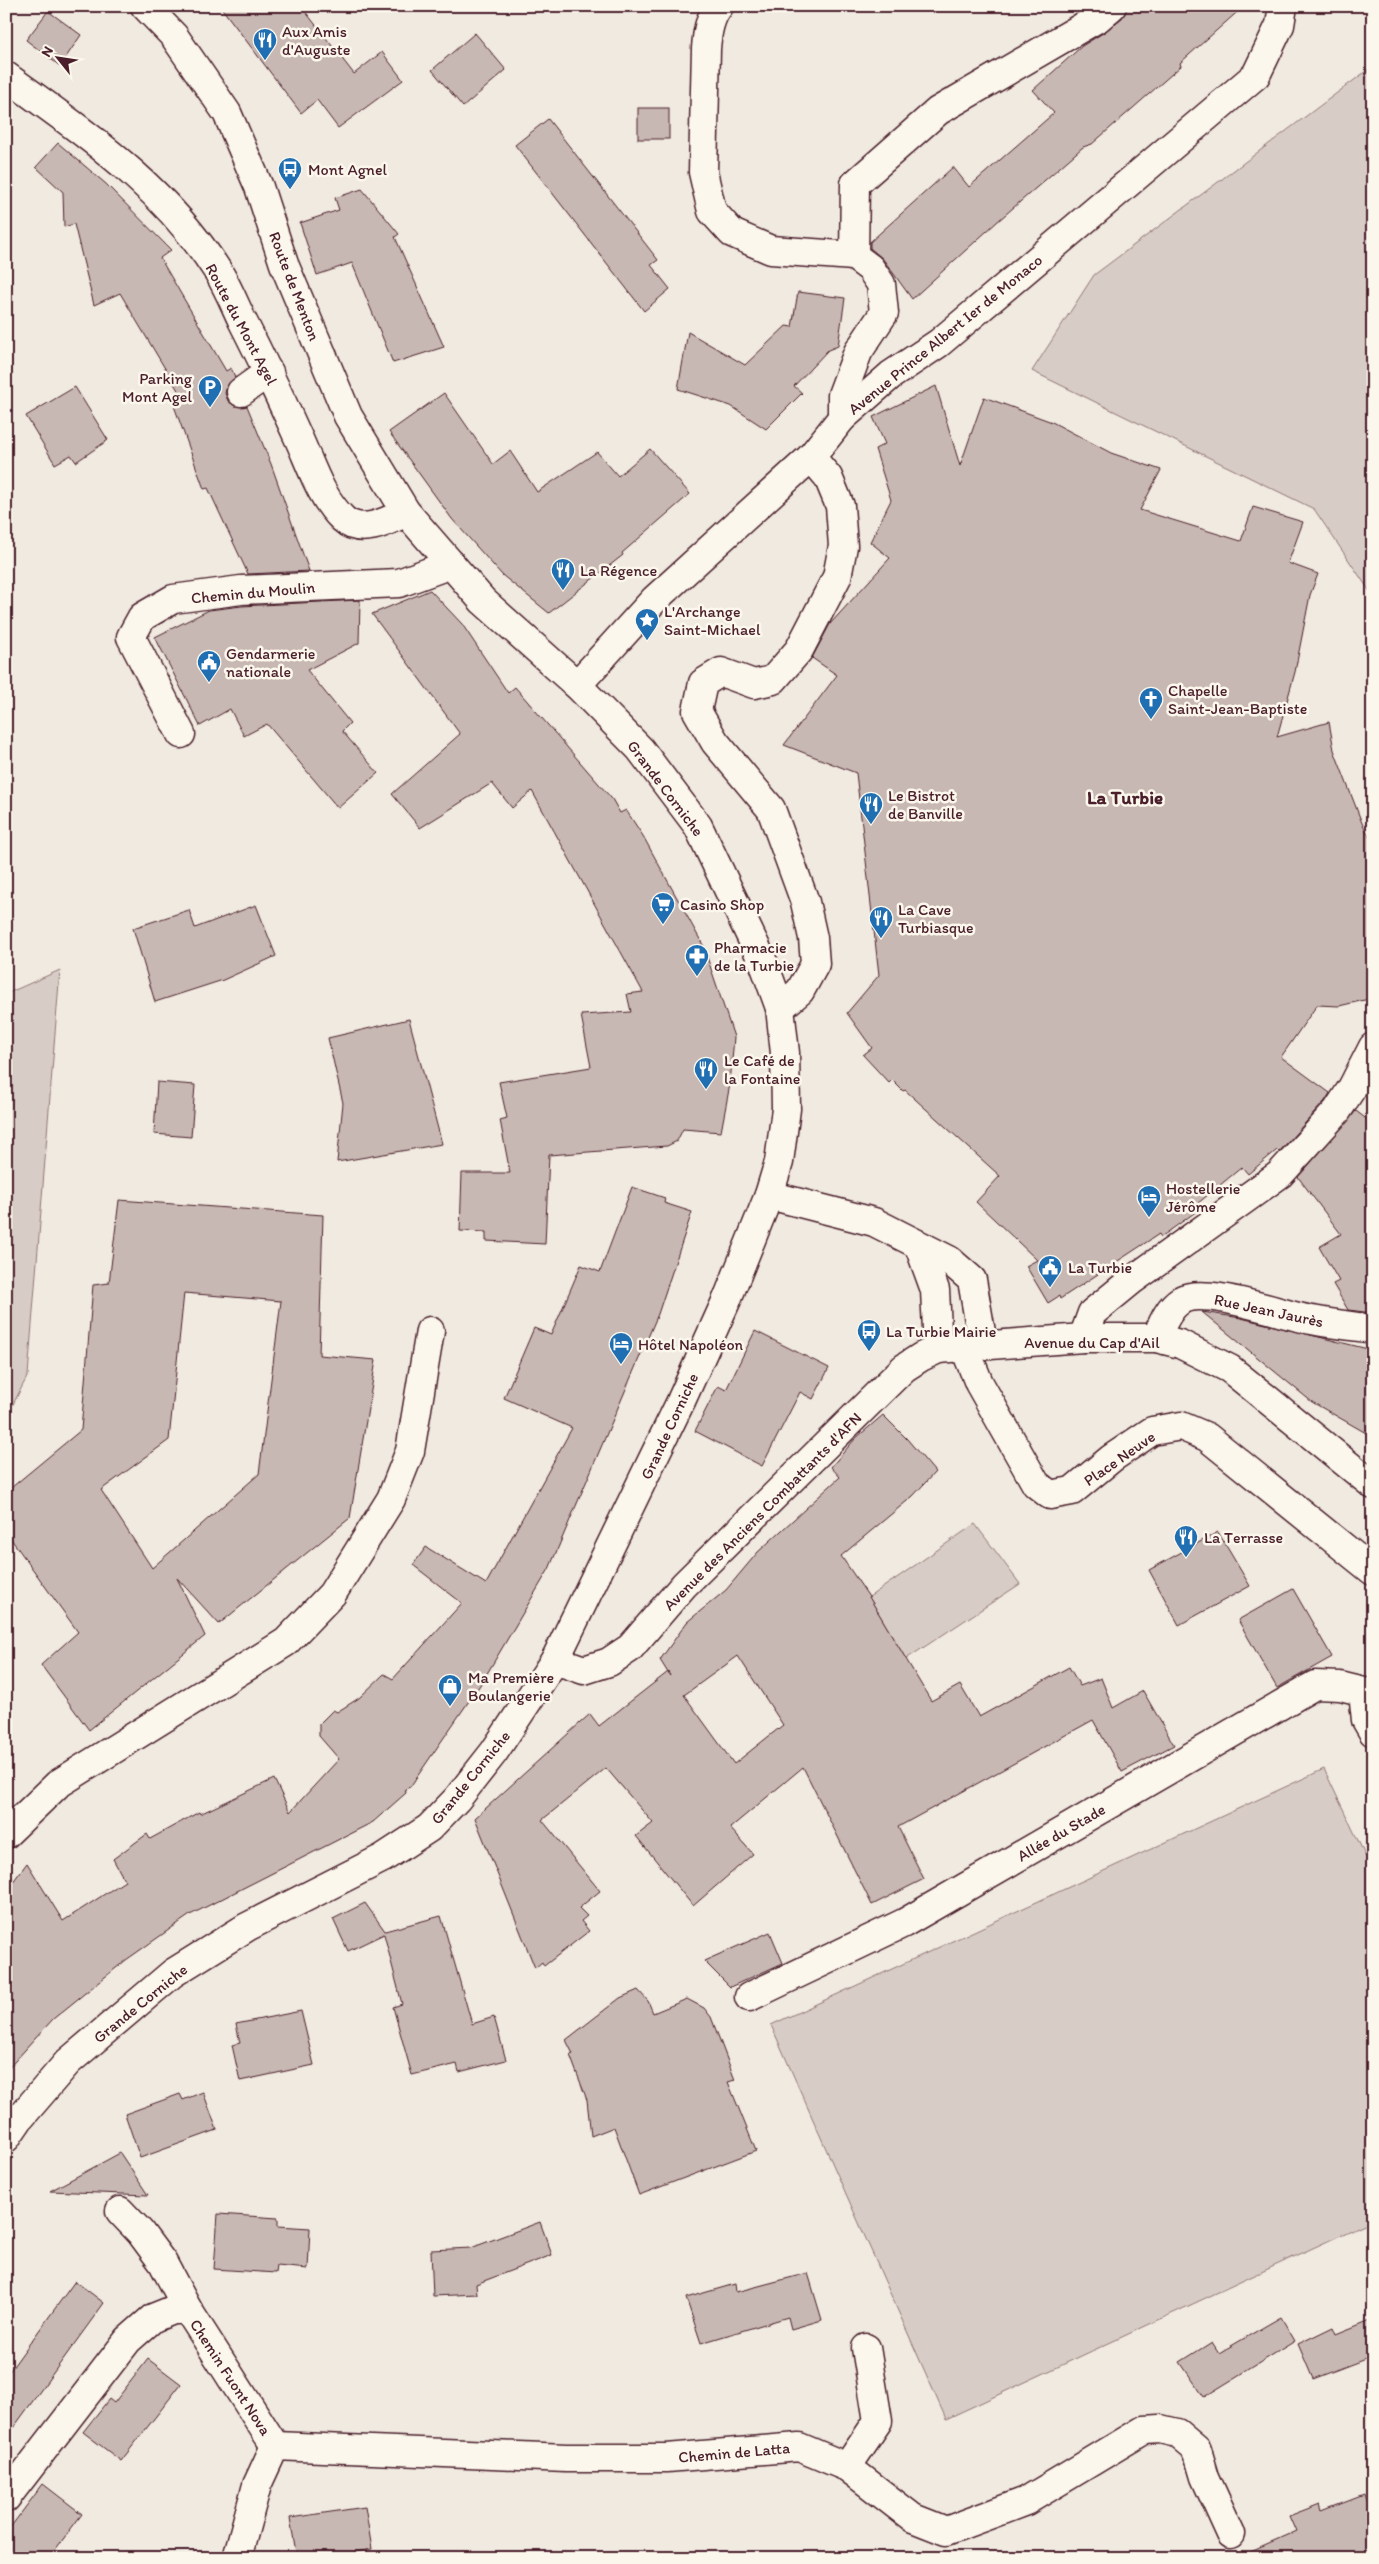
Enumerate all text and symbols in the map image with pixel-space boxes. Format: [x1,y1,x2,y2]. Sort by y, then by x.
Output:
place label: Aux Amis d'Auguste [282,22,351,59]
restaurant icon: Aux Amis d'Auguste [252,27,278,61]
north arrow [32,32,82,82]
text: N [37,43,57,60]
bus stop icon: Mont Agnel [277,156,303,190]
place label: Mont Agnel [308,160,388,179]
street label: Route de Menton [265,229,324,344]
street label: Avenue Prince Albert Ier de Monaco [844,250,1046,419]
street label: Route du Mont Agel [202,260,282,389]
place label: Parking Mont Agel [122,369,193,406]
parking icon: Parking Mont Agel [197,374,223,408]
restaurant icon: La Régence [550,557,576,591]
place label: La Régence [580,561,657,580]
street label: Chemin du Moulin [190,578,316,607]
place label: L'Archange Saint-Michael [664,602,761,639]
place icon: L'Archange Saint-Michael [634,607,660,641]
place label: Gendarmerie nationale [226,644,315,681]
public building icon: Gendarmerie nationale [196,649,222,683]
place label: Chapelle Saint-Jean-Baptiste [1168,681,1308,718]
church icon: Chapelle Saint-Jean-Baptiste [1138,686,1164,720]
street label: Grande Corniche [623,737,708,840]
place label: Le Bistrot de Banville [888,786,963,823]
district label: La Turbie [1087,786,1163,809]
restaurant icon: Le Bistrot de Banville [858,791,884,825]
supermarket icon: Casino Shop [650,891,676,925]
place label: Casino Shop [680,895,764,914]
place label: La Cave Turbiasque [898,900,974,937]
restaurant icon: La Cave Turbiasque [868,905,894,939]
place label: Pharmacie de la Turbie [714,938,794,975]
pharmacy icon: Pharmacie de la Turbie [684,943,710,977]
place label: Le Café de la Fontaine [724,1051,800,1088]
restaurant icon: Le Café de la Fontaine [693,1056,719,1090]
place label: Hostellerie Jérôme [1166,1179,1240,1216]
hotel icon: Hostellerie Jérôme [1136,1184,1162,1218]
public building icon: La Turbie [1037,1254,1063,1288]
place label: La Turbie [1068,1258,1132,1277]
street label: Rue Jean Jaurès [1213,1290,1325,1331]
bus stop icon: La Turbie Mairie [856,1318,882,1352]
place label: La Turbie Mairie [886,1322,996,1341]
hotel icon: Hôtel Napoléon [608,1331,634,1365]
street label: Avenue du Cap d'Ail [1024,1333,1160,1352]
place label: Hôtel Napoléon [638,1335,744,1354]
street label: Grande Corniche [636,1370,702,1482]
street label: Avenue des Anciens Combattants d'AFN [659,1408,865,1614]
street label: Place Neuve [1080,1427,1159,1490]
restaurant icon: La Terrasse [1173,1524,1199,1558]
place label: La Terrasse [1204,1528,1283,1547]
place label: Ma Première Boulangerie [468,1668,554,1705]
shop icon: Ma Première Boulangerie [437,1673,463,1707]
street label: Grande Corniche [427,1727,514,1828]
street label: Allée du Stade [1014,1800,1109,1865]
street label: Grande Corniche [90,1960,191,2047]
street label: Chemin Fuont Nova [186,2316,276,2440]
street label: Chemin de Latta [677,2438,791,2467]

